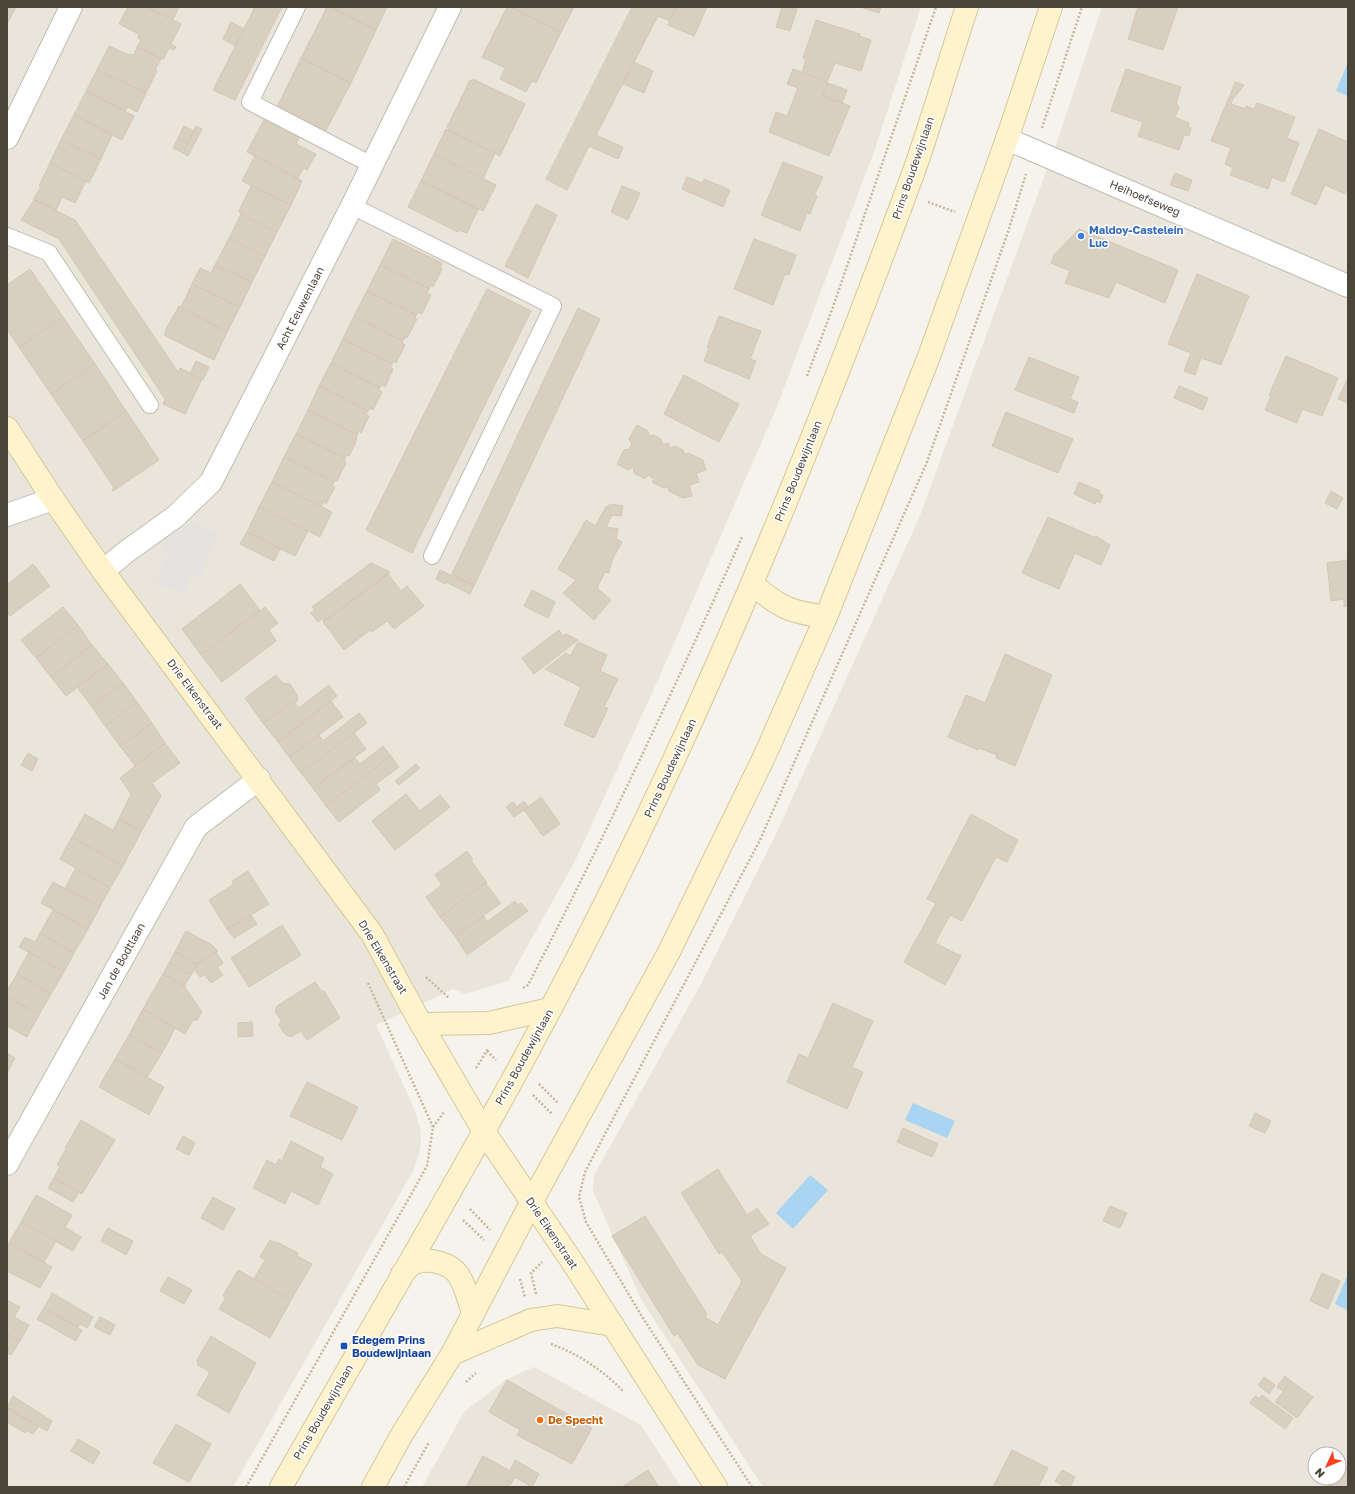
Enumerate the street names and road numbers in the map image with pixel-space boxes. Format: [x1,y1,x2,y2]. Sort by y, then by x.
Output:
street label: Prins Boudewijnlaan [889,115,936,221]
street label: Heihoefseweg [1108,177,1182,218]
street label: Acht Eeuwenlaan [273,264,326,351]
street label: Prins Boudewijnlaan [771,418,824,523]
street label: Drie Eikenstraat [165,656,226,731]
street label: Prins Boudewijnlaan [641,716,698,819]
street label: Drie Eikenstraat [356,917,411,996]
street label: Jan de Bodtlaan [94,920,147,1001]
street label: Prins Boudewijnlaan [492,1006,555,1107]
street label: Drie Eikenstraat [524,1194,581,1271]
street label: Prins Boudewijnlaan [290,1362,355,1462]

